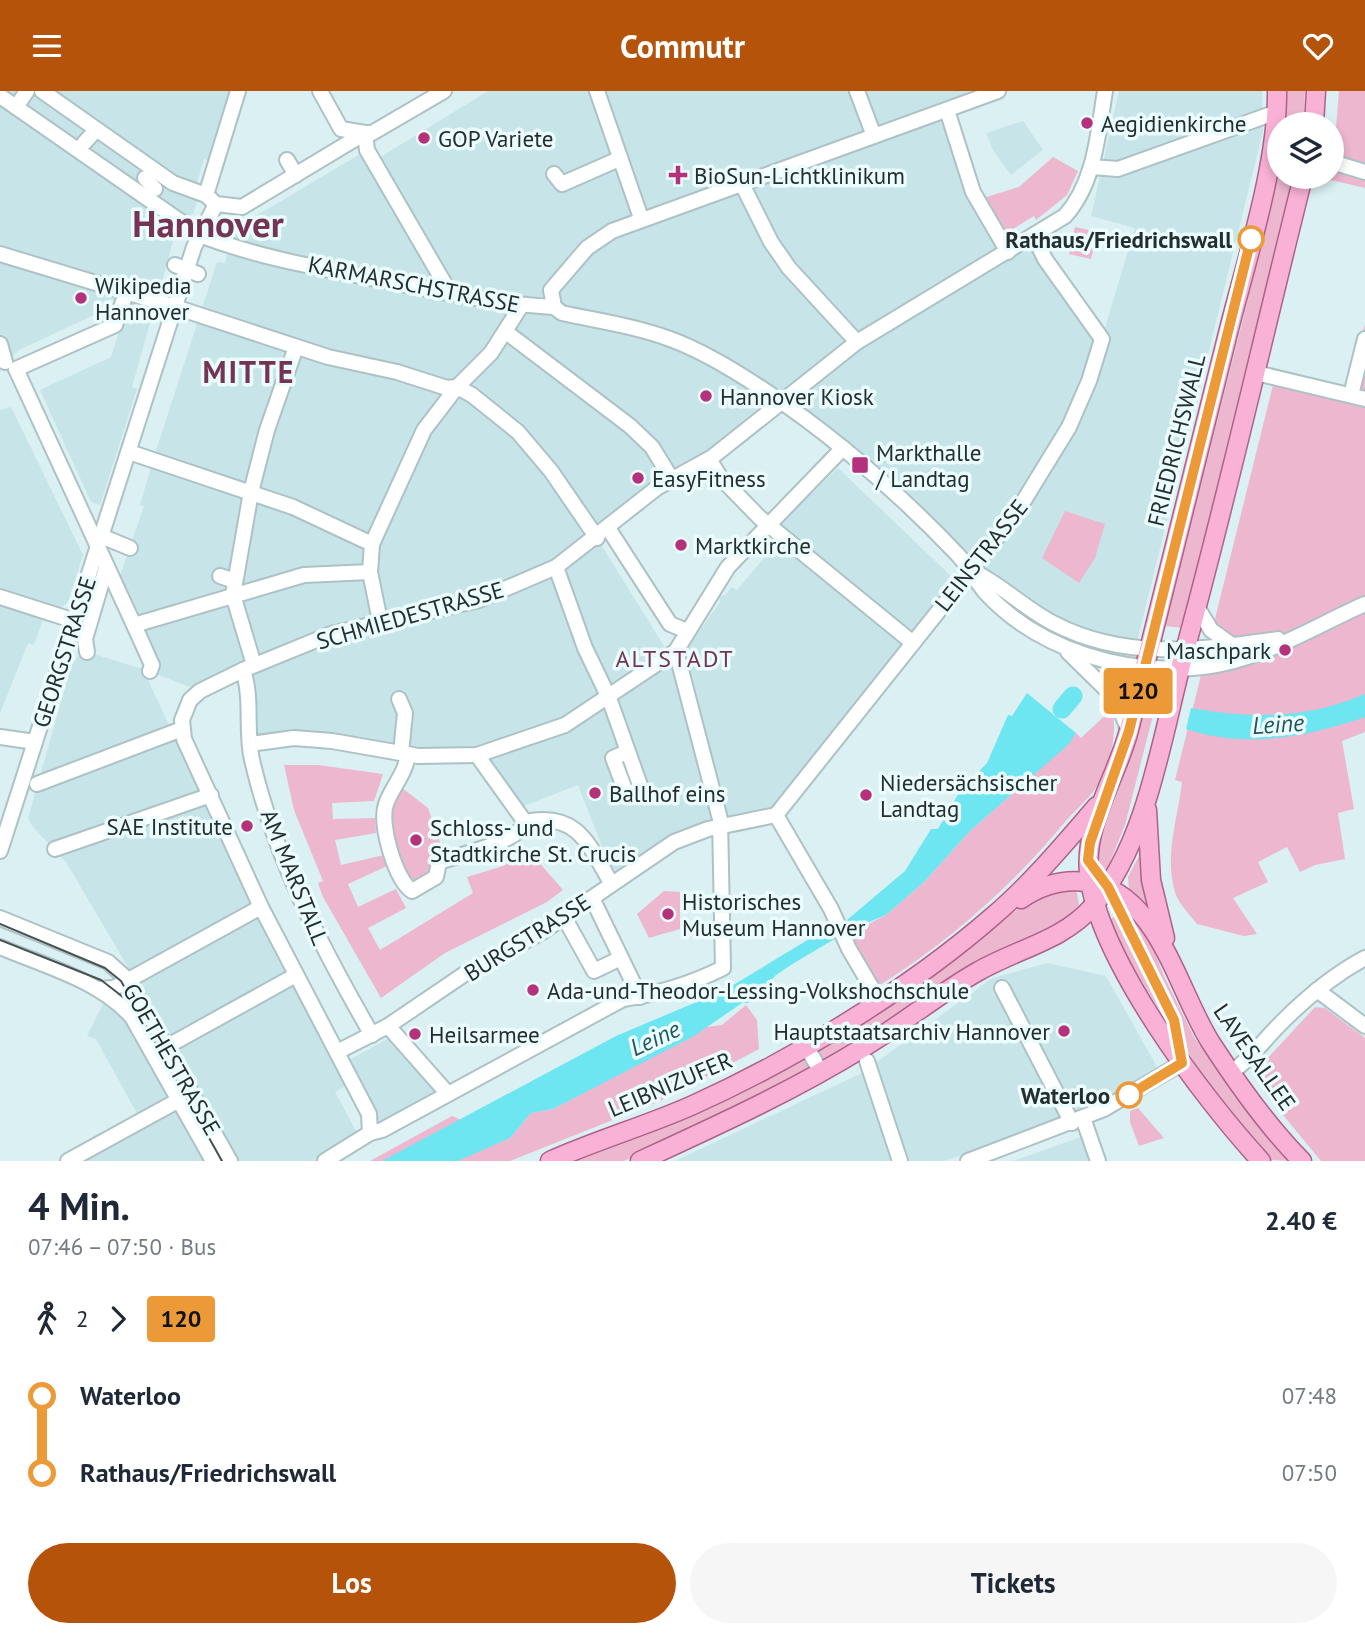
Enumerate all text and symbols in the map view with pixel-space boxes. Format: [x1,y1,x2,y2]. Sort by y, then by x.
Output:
text: Commutr [620,25,745,67]
icon: menu [28,27,66,65]
icon: heart [1299,27,1337,65]
place label: Aegidienkirche [1101,109,1247,138]
map controls [1267,112,1344,189]
button: layers [1267,112,1344,189]
marker: Aegidienkirche [1079,115,1095,131]
place label: GOP Variete [438,124,553,153]
marker: GOP Variete [416,130,432,146]
place label: BioSun-Lichtklinikum [694,161,905,190]
marker: BioSun-Lichtklinikum [668,165,688,185]
district label: Hannover [132,199,284,247]
place label: Rathaus/Friedrichswall [1005,225,1232,254]
marker: Rathaus/Friedrichswall [1238,226,1264,252]
street label: KARMARSCHSTRASSE [306,249,522,319]
place label: Wikipedia Hannover [95,271,191,326]
marker: Wikipedia Hannover [73,290,89,306]
street label: FRIEDRICHSWALL [1141,351,1211,529]
district label: MITTE [203,352,295,391]
place label: Hannover Kiosk [720,382,874,411]
marker: Hannover Kiosk [698,388,714,404]
place label: Markthalle / Landtag [875,438,981,493]
marker: Markthalle / Landtag [850,455,870,475]
place label: EasyFitness [652,464,766,493]
marker: EasyFitness [630,470,646,486]
street label: LEINSTRASSE [928,493,1034,617]
place label: Marktkirche [695,531,811,560]
marker: Marktkirche [673,537,689,553]
street label: GEORGSTRASSE [26,573,102,731]
street label: SCHMIEDESTRASSE [313,574,507,656]
place label: Maschpark [1166,636,1271,665]
marker: Maschpark [1277,642,1293,658]
district label: ALTSTADT [615,643,735,674]
line badge: 120 [1098,668,1178,714]
text: 120 [1118,675,1158,706]
water label: Leine [1251,707,1305,741]
place label: Niedersächsischer Landtag [880,768,1057,823]
place label: Ballhof eins [609,779,726,808]
marker: Ballhof eins [587,785,603,801]
marker: Niedersächsischer Landtag [858,787,874,803]
street label: AM MARSTALL [255,805,335,949]
place label: SAE Institute [107,812,233,841]
place label: Schloss- und Stadtkirche St. Crucis [430,813,636,868]
marker: SAE Institute [239,818,255,834]
marker: Schloss- und Stadtkirche St. Crucis [408,832,424,848]
street label: BURGSTRASSE [458,887,596,987]
place label: Historisches Museum Hannover [682,887,866,942]
marker: Historisches Museum Hannover [660,906,676,922]
place label: Ada-und-Theodor-Lessing-Volkshochschule [547,976,969,1005]
street label: GOETHESTRASSE [117,978,227,1140]
marker: Ada-und-Theodor-Lessing-Volkshochschule [525,982,541,998]
street label: LAVESALLEE [1208,998,1302,1116]
water label: Leine [625,1013,685,1063]
place label: Hauptstaatsarchiv Hannover [774,1017,1050,1046]
place label: Heilsarmee [429,1020,540,1049]
marker: Hauptstaatsarchiv Hannover [1056,1023,1072,1039]
marker: Heilsarmee [407,1026,423,1042]
street label: LEIBNIZUFER [604,1045,736,1123]
place label: Waterloo [1021,1081,1110,1110]
marker: Waterloo [1116,1082,1142,1108]
text: 4 Min. [28,1181,130,1230]
text: 2.40 € [1265,1204,1337,1237]
text: 07:46 – 07:50 · Bus [28,1232,216,1261]
icon: walk [28,1300,66,1338]
icon: forward [99,1300,137,1338]
text: 120 [161,1303,201,1334]
text: 2 [76,1304,89,1333]
text: Waterloo [80,1379,181,1412]
text: 07:48 [1282,1381,1337,1410]
text: Rathaus/Friedrichswall [80,1456,336,1489]
text: 07:50 [1282,1458,1337,1487]
button: Los [28,1543,676,1623]
button: Tickets [690,1543,1337,1623]

